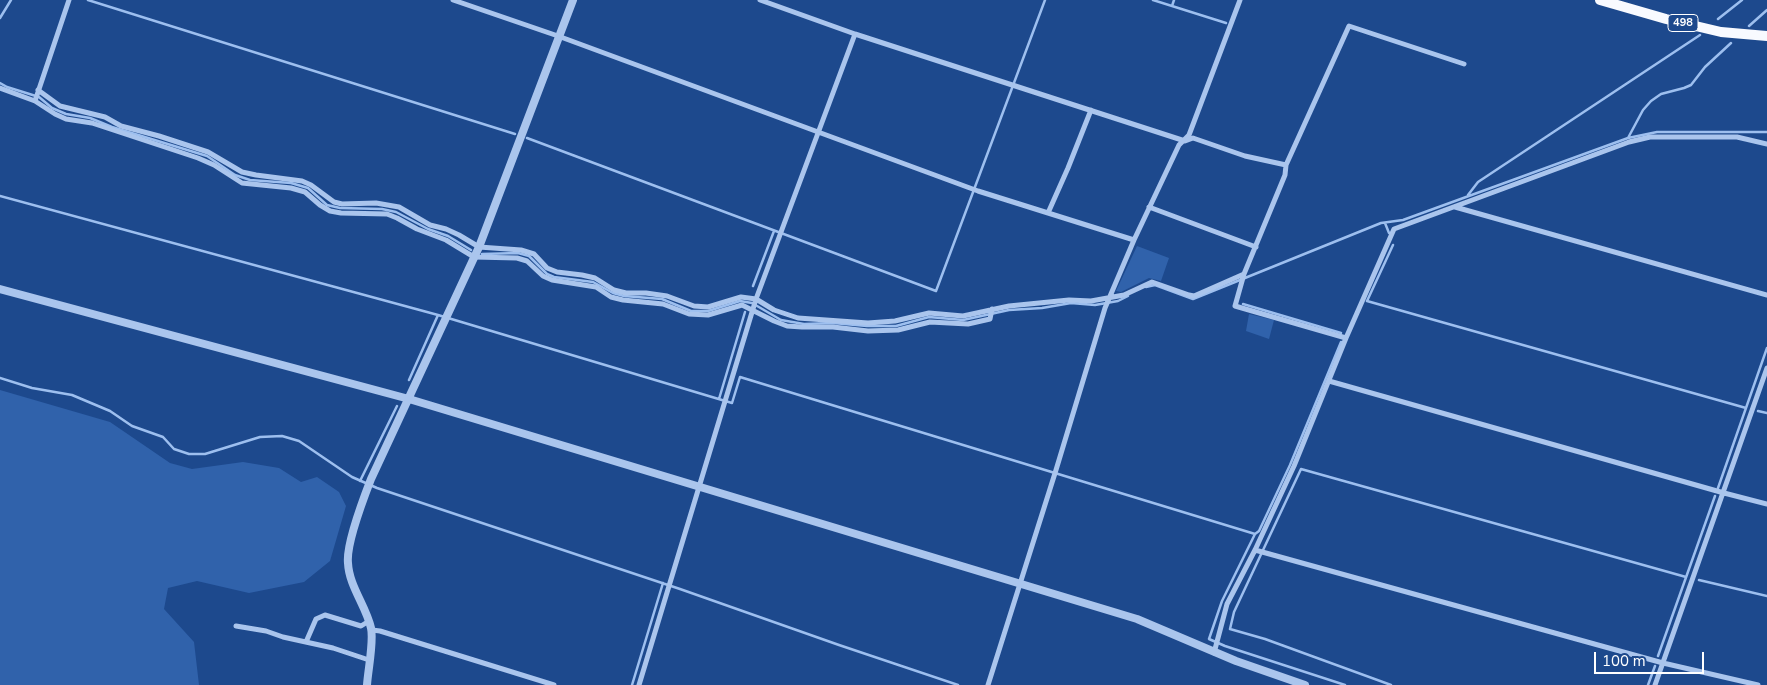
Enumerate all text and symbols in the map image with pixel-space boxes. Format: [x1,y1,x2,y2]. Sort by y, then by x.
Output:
road number: 498 [1668,14,1698,32]
scale bar [1597,642,1707,674]
text: 100 m [1602,651,1646,671]

